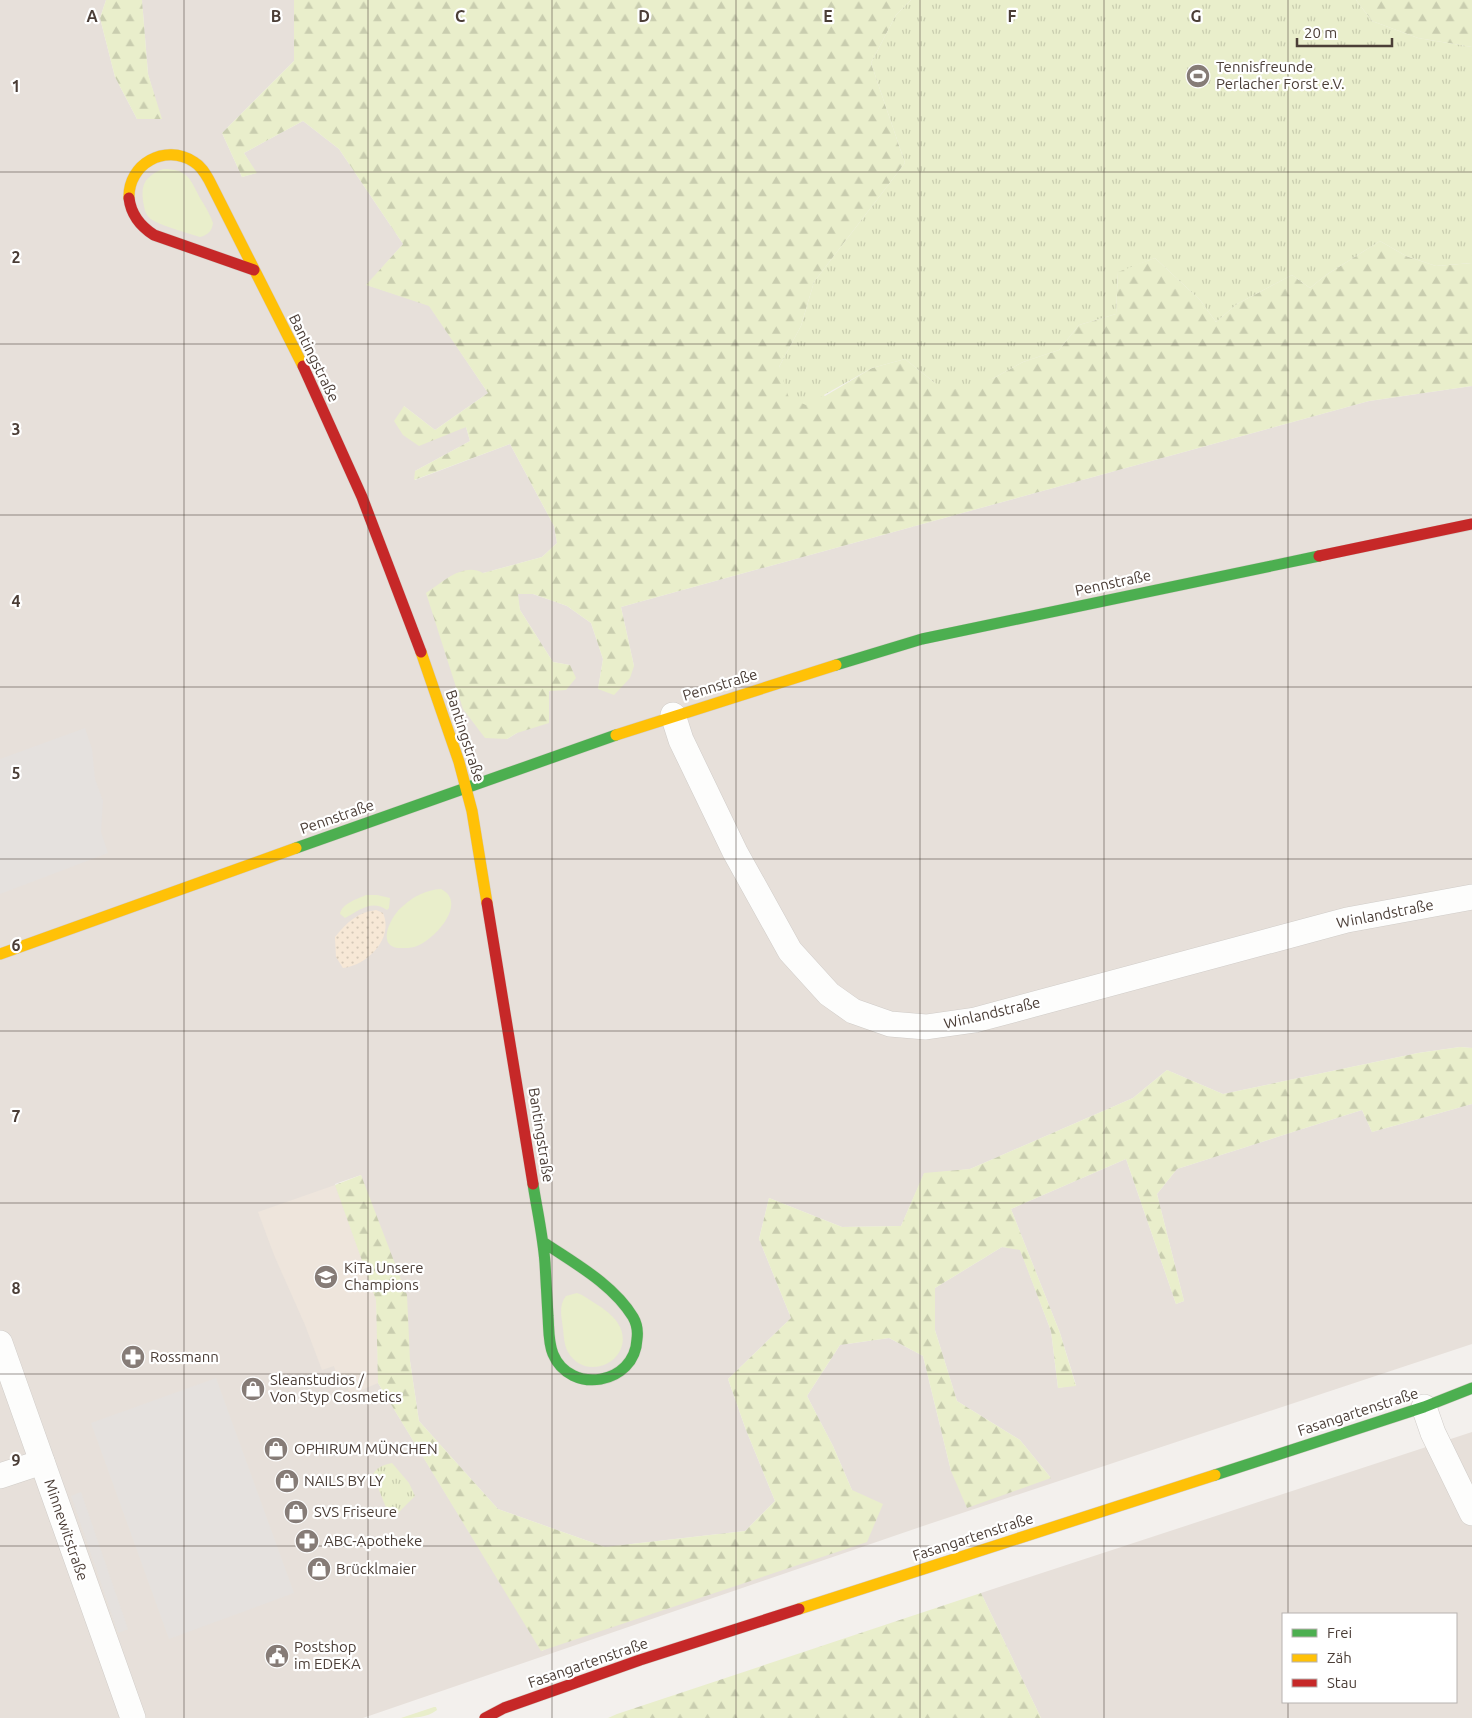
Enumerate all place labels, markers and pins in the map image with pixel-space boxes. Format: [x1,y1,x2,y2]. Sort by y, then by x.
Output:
place label: Tennisfreunde Perlacher Forst e.V. [1216,58,1345,92]
sports icon: Tennisfreunde Perlacher Forst e.V. [1185,63,1211,89]
place label: KiTa Unsere Champions [344,1259,424,1293]
school or university icon: KiTa Unsere Champions [313,1264,339,1290]
pharmacy icon: Rossmann [120,1344,146,1370]
place label: Rossmann [150,1348,219,1365]
place label: Sleanstudios / Von Styp Cosmetics [270,1371,402,1405]
shop icon: Sleanstudios / Von Styp Cosmetics [240,1376,266,1402]
shop icon: OPHIRUM MÜNCHEN [263,1436,289,1462]
place label: OPHIRUM MÜNCHEN [294,1440,438,1457]
shop icon: NAILS BY LY [274,1468,300,1494]
place label: NAILS BY LY [304,1472,384,1489]
shop icon: SVS Friseure [283,1499,309,1525]
place label: SVS Friseure [314,1503,397,1520]
pharmacy icon: ABC-Apotheke [294,1528,320,1554]
place label: ABC-Apotheke [324,1532,422,1549]
shop icon: Brücklmaier [306,1556,332,1582]
place label: Brücklmaier [336,1560,417,1577]
place label: Postshop im EDEKA [294,1638,361,1672]
public building icon: Postshop im EDEKA [264,1643,290,1669]

